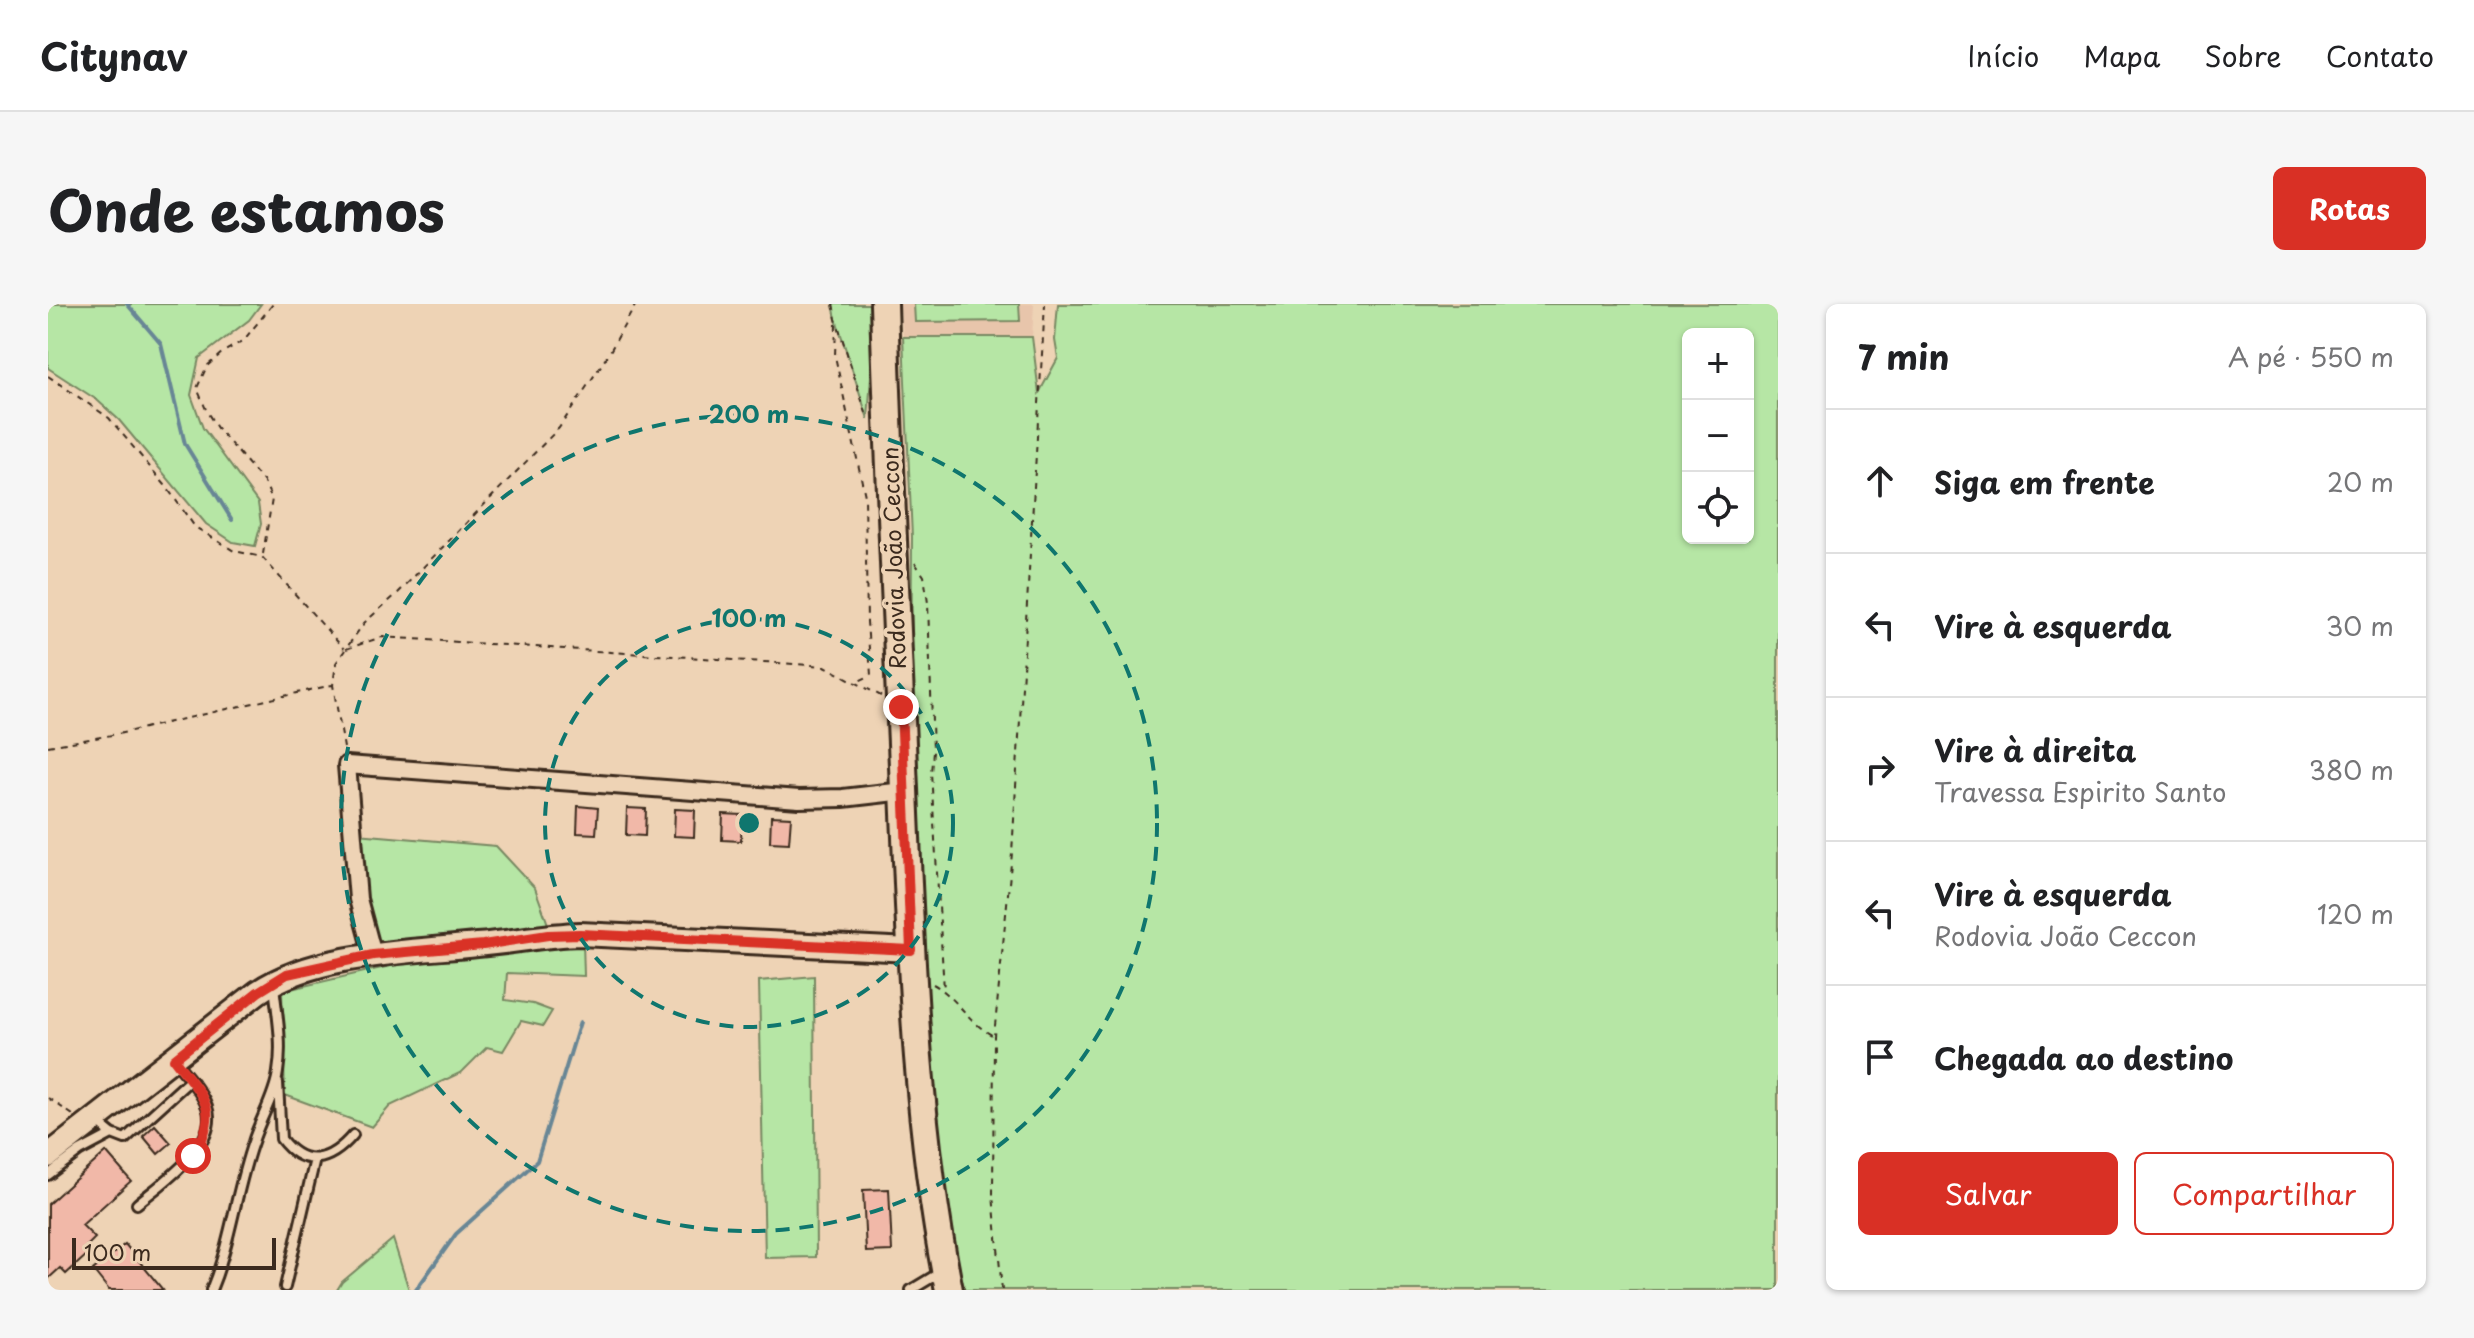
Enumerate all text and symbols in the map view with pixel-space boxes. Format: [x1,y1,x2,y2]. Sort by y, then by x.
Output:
text: Citynav [40,27,188,84]
text: Início [1967,34,2039,77]
text: Mapa [2083,34,2160,77]
text: Sobre [2204,34,2282,77]
text: Contato [2326,34,2434,77]
text: Onde estamos [48,166,445,251]
button: Rotas [2273,167,2426,250]
map controls [1682,328,1754,544]
button: + [1682,328,1754,400]
text: 7 min [1858,330,1949,382]
text: A pé · 550 m [2228,337,2394,376]
text: 200 m [709,395,789,431]
button: − [1682,400,1754,472]
street label: Rodovia João Ceccon [872,446,913,670]
icon: ahead [1858,459,1902,503]
text: Siga em frente [1934,459,2155,504]
text: 20 m [2327,462,2394,501]
button: locate [1682,472,1754,544]
text: 100 m [712,599,786,635]
icon: left [1858,603,1902,647]
text: Vire à esquerda [1934,603,2172,648]
text: 30 m [2326,606,2394,645]
route end [883,689,919,725]
text: Vire à direita [1934,727,2136,772]
icon: right [1858,747,1902,791]
text: 380 m [2309,750,2394,789]
text: Travessa Espirito Santo [1934,772,2226,811]
centre of rings [735,809,763,837]
text: Vire à esquerda [1934,871,2172,916]
icon: left [1858,891,1902,935]
text: 120 m [2317,894,2394,933]
text: Rodovia João Ceccon [1934,916,2197,955]
icon: arrive [1858,1035,1902,1079]
text: Chegada ao destino [1934,1035,2233,1080]
route start [175,1138,211,1174]
button: Salvar [1858,1152,2118,1235]
button: Compartilhar [2134,1152,2394,1235]
scale bar [72,1234,276,1270]
text: 100 m [84,1235,151,1268]

